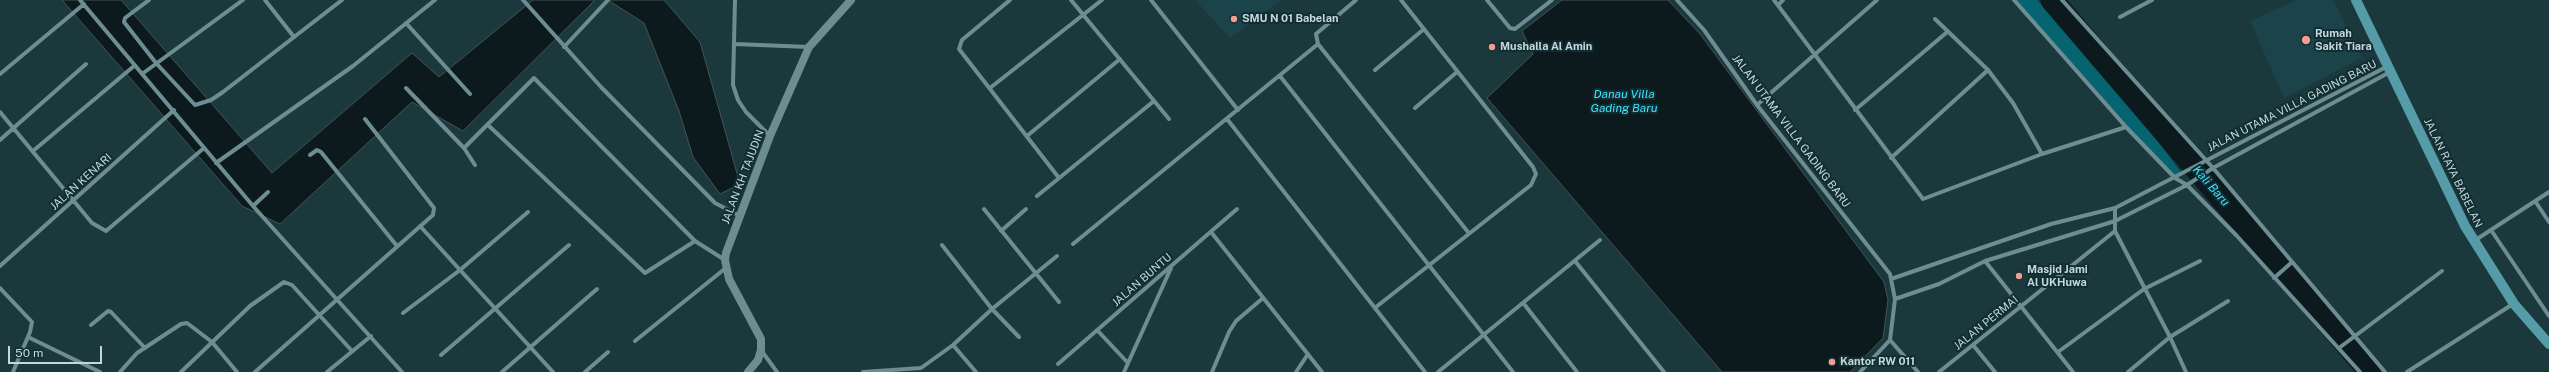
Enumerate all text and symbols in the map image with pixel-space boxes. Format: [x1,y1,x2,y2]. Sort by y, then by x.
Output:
place label: SMU N 01 Babelan [1242,12,1338,26]
marker: SMU N 01 Babelan [1229,14,1239,24]
place label: Rumah Sakit Tiara [2315,27,2372,53]
marker: Rumah Sakit Tiara [2300,34,2312,46]
place label: Mushalla Al Amin [1500,40,1592,54]
marker: Mushalla Al Amin [1487,42,1497,52]
street label: JALAN UTAMA VILLA GADING BARU [1729,52,1853,210]
street label: JALAN UTAMA VILLA GADING BARU [2205,57,2379,155]
water label: Danau Villa Gading Baru [1590,87,1658,115]
street label: JALAN RAYA BABELAN [2421,116,2485,230]
street label: JALAN KH TAJUDIN [719,128,767,226]
street label: JALAN KENARI [48,151,114,213]
water label: Kali Baru [2190,163,2232,209]
street label: JALAN BUNTU [1110,251,1174,309]
place label: Masjid Jami Al UKHuwa [2027,263,2088,289]
marker: Masjid Jami Al UKHuwa [2014,271,2024,281]
street label: JALAN PERMAI [1951,293,2021,353]
scale bar [10,338,104,364]
text: 50 m [15,346,43,360]
place label: Kantor RW 011 [1840,355,1915,369]
marker: Kantor RW 011 [1827,357,1837,367]

